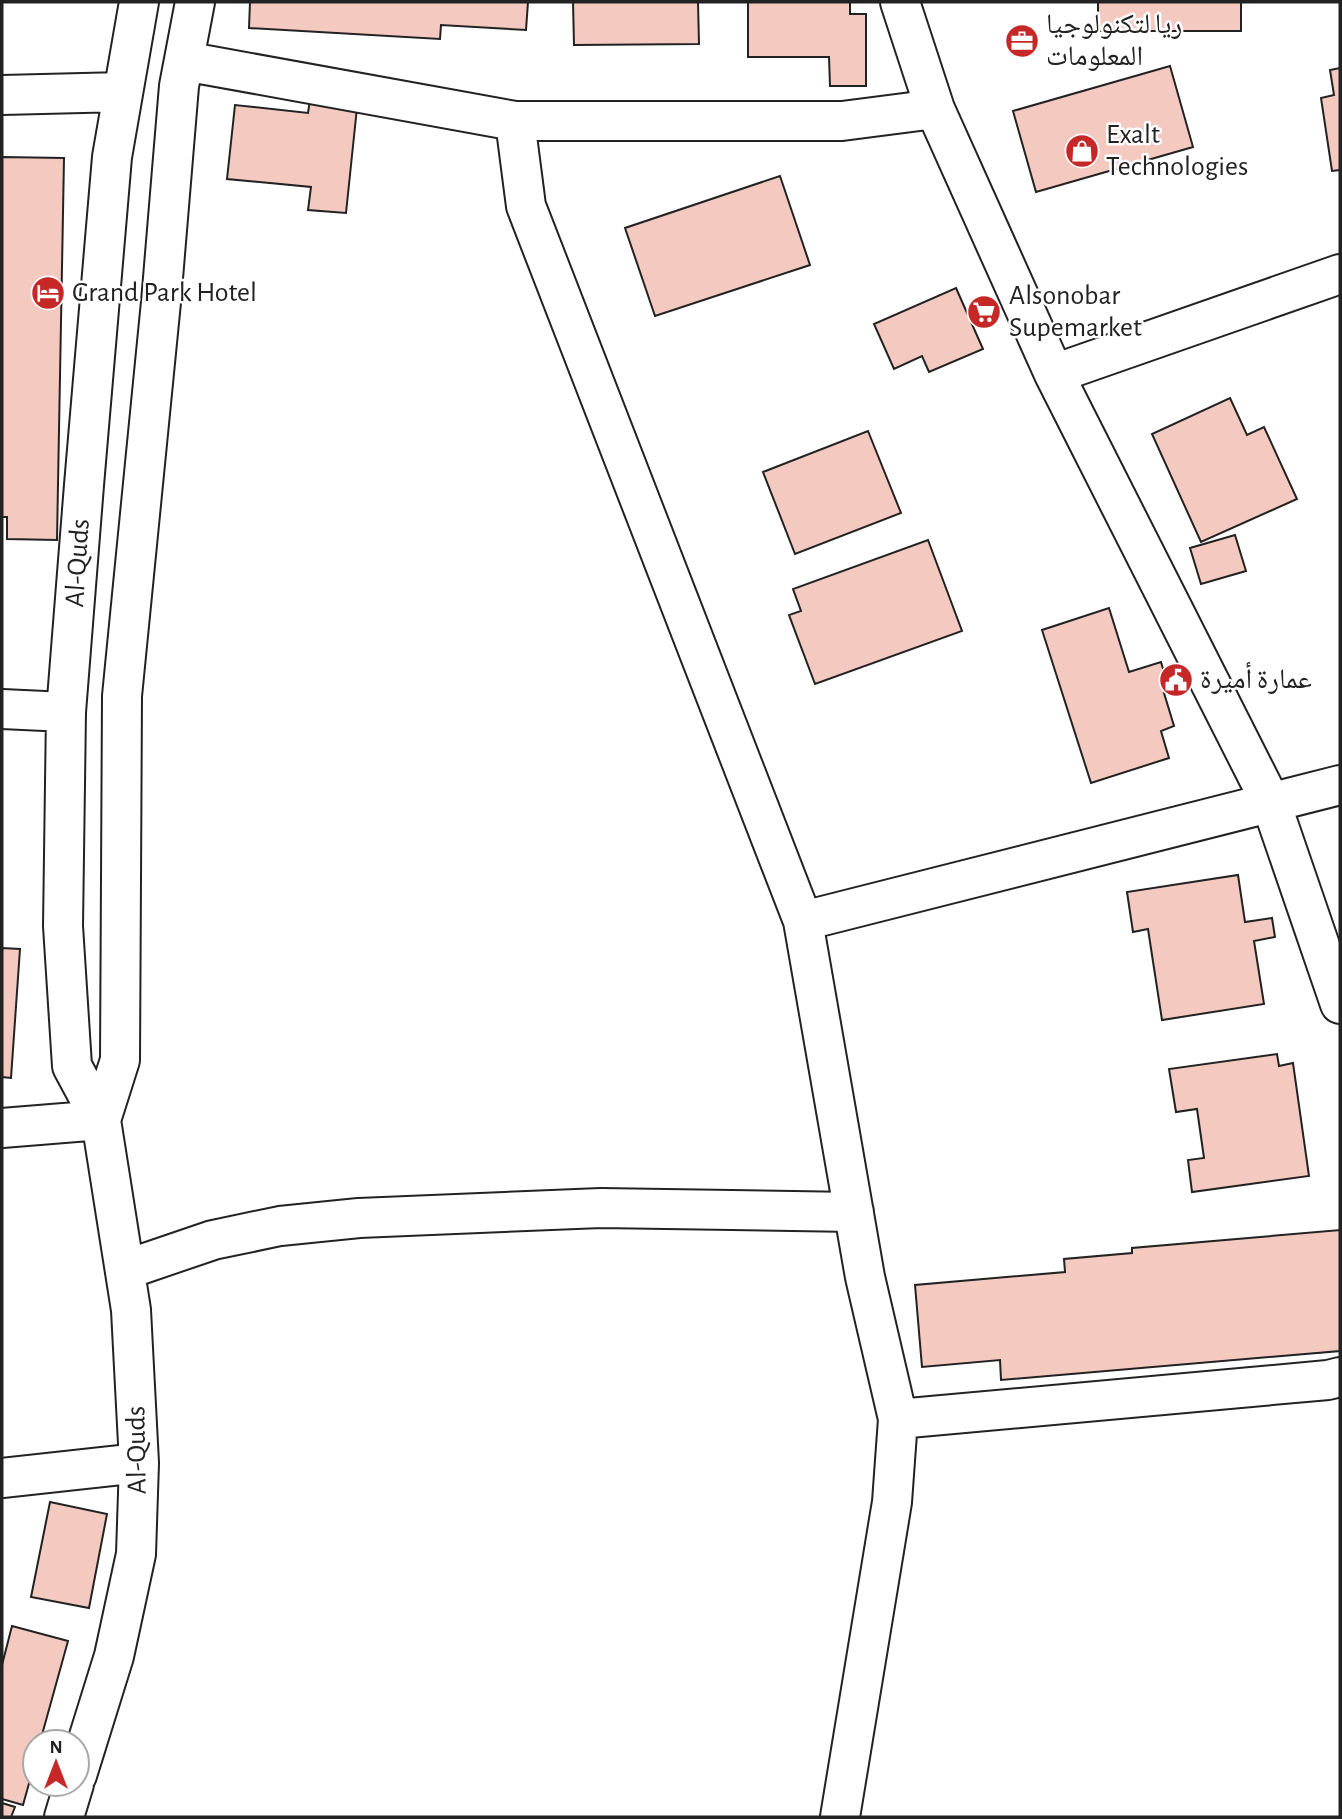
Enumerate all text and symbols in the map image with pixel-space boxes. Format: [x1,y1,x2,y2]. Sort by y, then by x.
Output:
place label: ريا لتكنولوجيا المعلومات [1046,11,1182,71]
office icon: ريا لتكنولوجيا المعلومات [1003,22,1041,60]
place label: Exalt Technologies [1106,121,1248,181]
shop icon: Exalt Technologies [1063,132,1101,170]
hotel icon: Grand Park Hotel [29,274,67,312]
place label: Grand Park Hotel [72,279,257,307]
place label: Alsonobar Supemarket [1009,282,1142,342]
supermarket icon: Alsonobar Supemarket [965,293,1003,331]
street label: Al-Quds [61,518,95,608]
public building icon: عمارة أميرة [1157,661,1195,699]
place label: عمارة أميرة [1200,661,1312,694]
street label: Al-Quds [122,1405,152,1495]
north arrow [21,1728,91,1798]
text: N [49,1738,63,1757]

